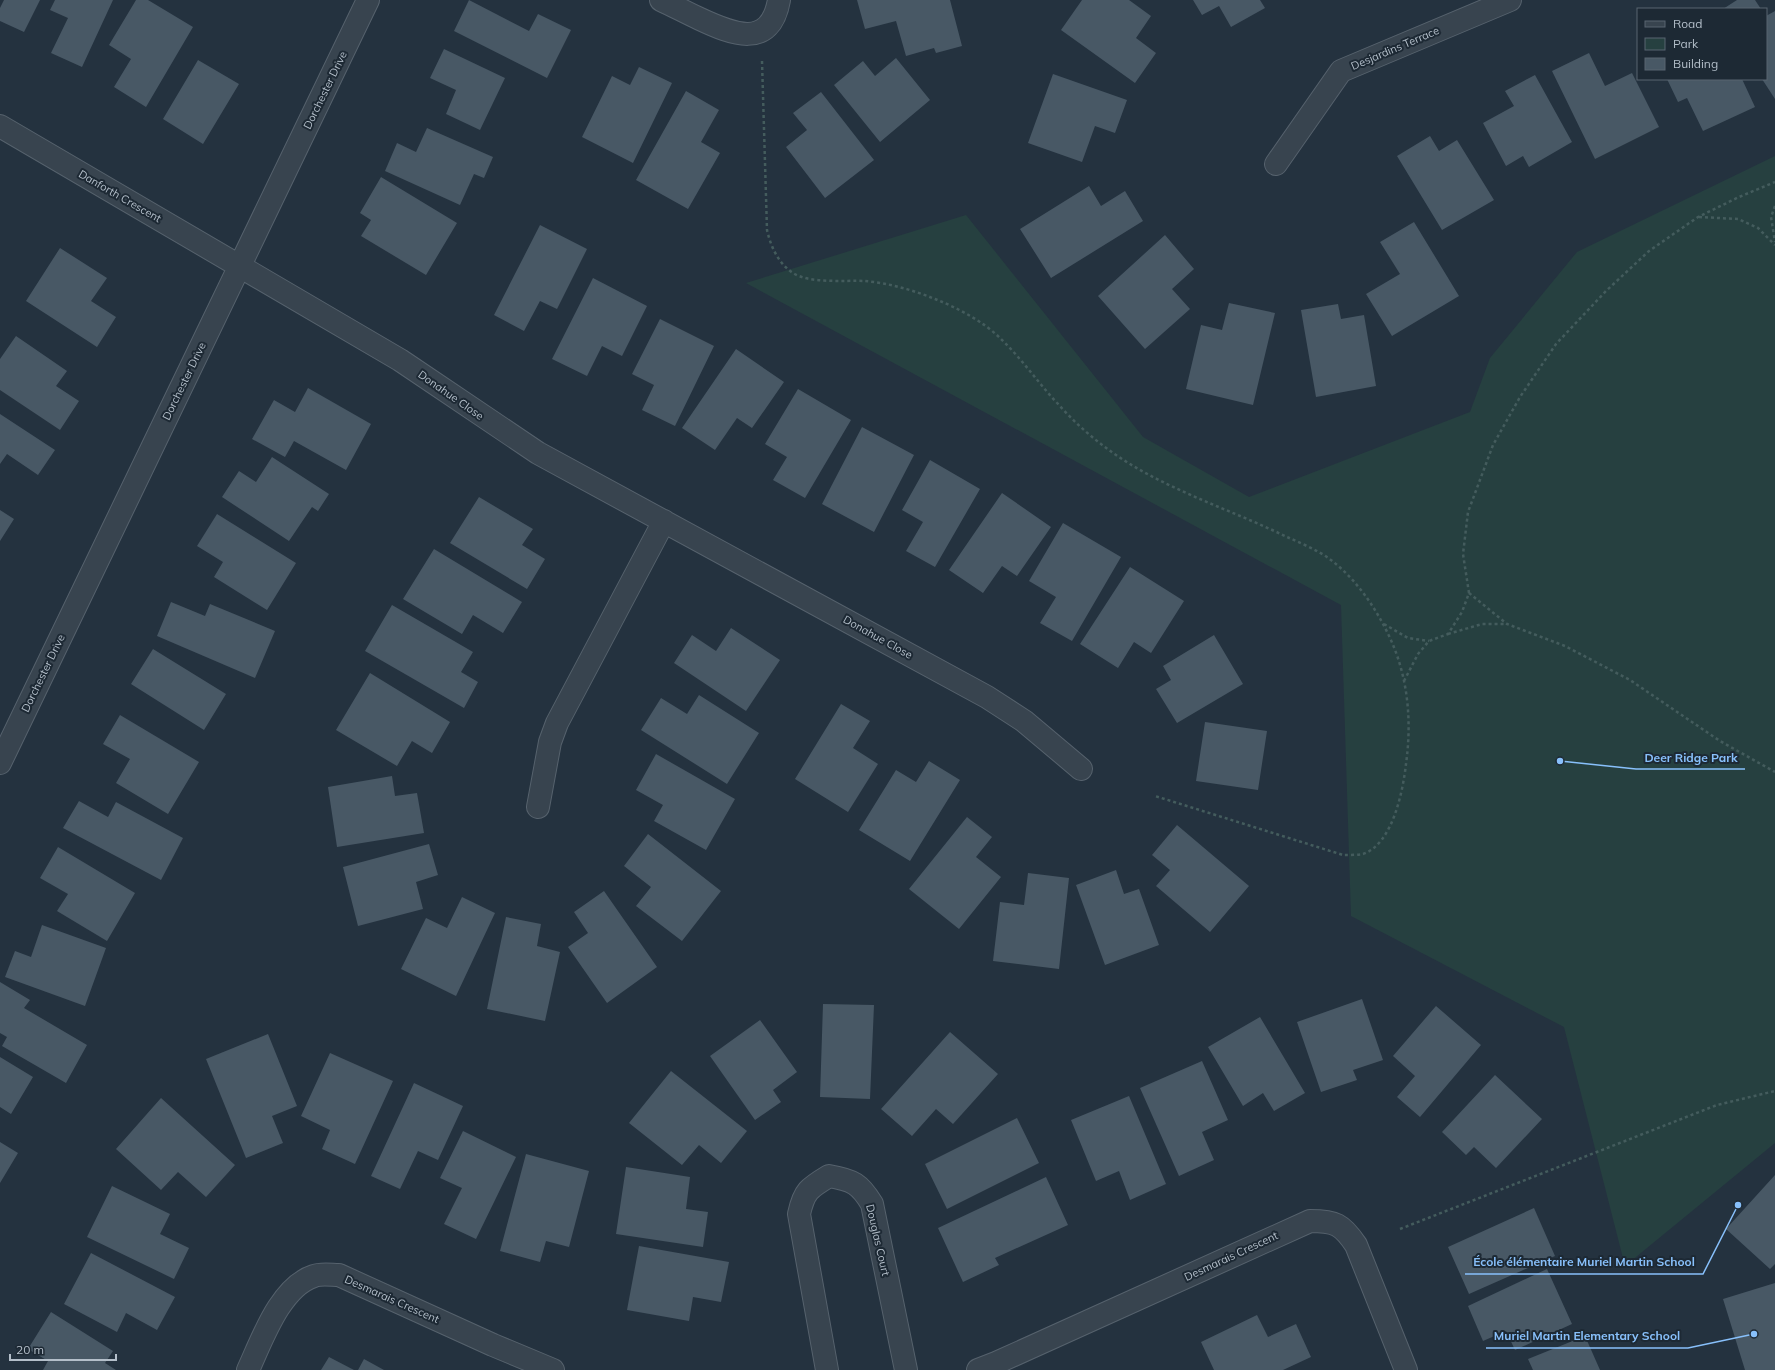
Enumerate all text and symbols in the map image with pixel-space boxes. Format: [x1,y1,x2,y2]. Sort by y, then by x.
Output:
legend [1637,8,1767,80]
text: Road [1673,16,1702,31]
street label: Desjardins Terrace [1349,23,1441,73]
text: Park [1673,36,1699,51]
street label: Dorchester Drive [300,49,350,131]
text: Building [1673,56,1718,71]
street label: Danforth Crescent [76,167,164,225]
street label: Dorchester Drive [159,340,209,422]
street label: Donahue Close [415,367,487,423]
street label: Donahue Close [841,612,915,662]
street label: Dorchester Drive [18,632,68,714]
callout: Deer Ridge Park [1636,745,1745,769]
text: Deer Ridge Park [1644,750,1738,765]
street label: Douglas Court [863,1203,893,1277]
street label: Desmarais Crescent [1182,1228,1280,1284]
callout: École élémentaire Muriel Martin School [1465,1250,1703,1274]
text: École élémentaire Muriel Martin School [1473,1254,1695,1269]
street label: Desmarais Crescent [343,1272,442,1326]
callout: Muriel Martin Elementary School [1486,1324,1688,1348]
text: Muriel Martin Elementary School [1494,1328,1680,1343]
scale bar [10,1336,116,1362]
text: 20 m [16,1342,44,1357]

